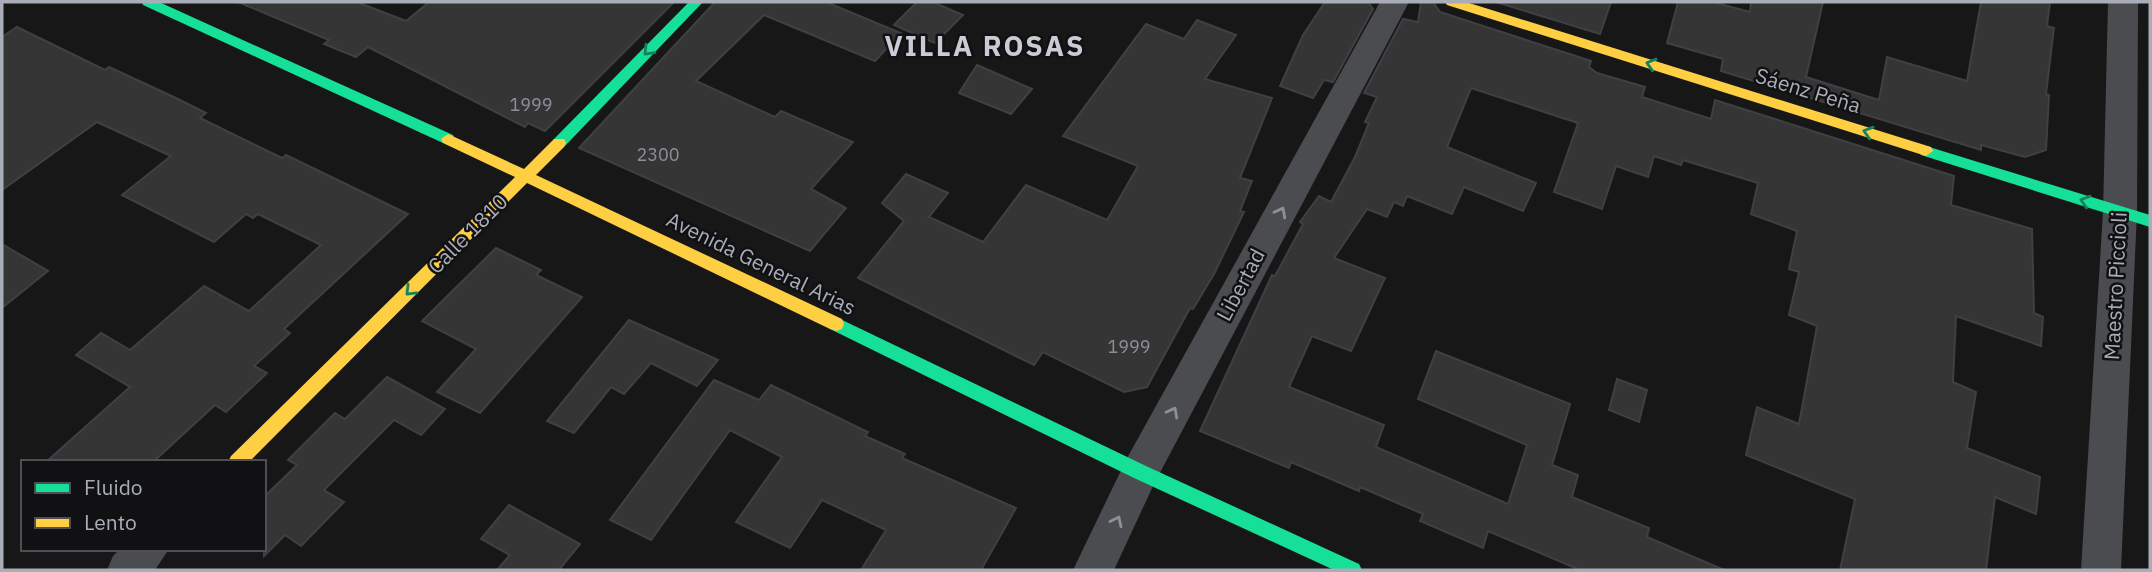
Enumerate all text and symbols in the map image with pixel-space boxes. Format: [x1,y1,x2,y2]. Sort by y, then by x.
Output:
district label: VILLA ROSAS [885,27,1085,64]
one-way arrow [644,43,657,56]
one-way arrow [1645,58,1657,73]
street label: Sáenz Peña [1752,61,1864,119]
house number: 1999 [509,93,553,116]
one-way arrow [1862,126,1874,141]
house number: 2300 [636,143,680,166]
street label: Calle 1810 [421,187,513,279]
one-way arrow [2080,194,2092,209]
street label: Avenida General Arias [662,205,861,321]
one-way arrow [1273,207,1286,219]
street label: Maestro Piccioli [2097,211,2133,361]
street label: Libertad [1209,244,1271,326]
one-way arrow [405,283,418,296]
house number: 1999 [1107,335,1151,358]
one-way arrow [1165,407,1178,419]
legend [21,460,266,551]
text: Fluido [84,473,143,501]
text: Lento [84,508,137,536]
one-way arrow [1108,516,1122,528]

